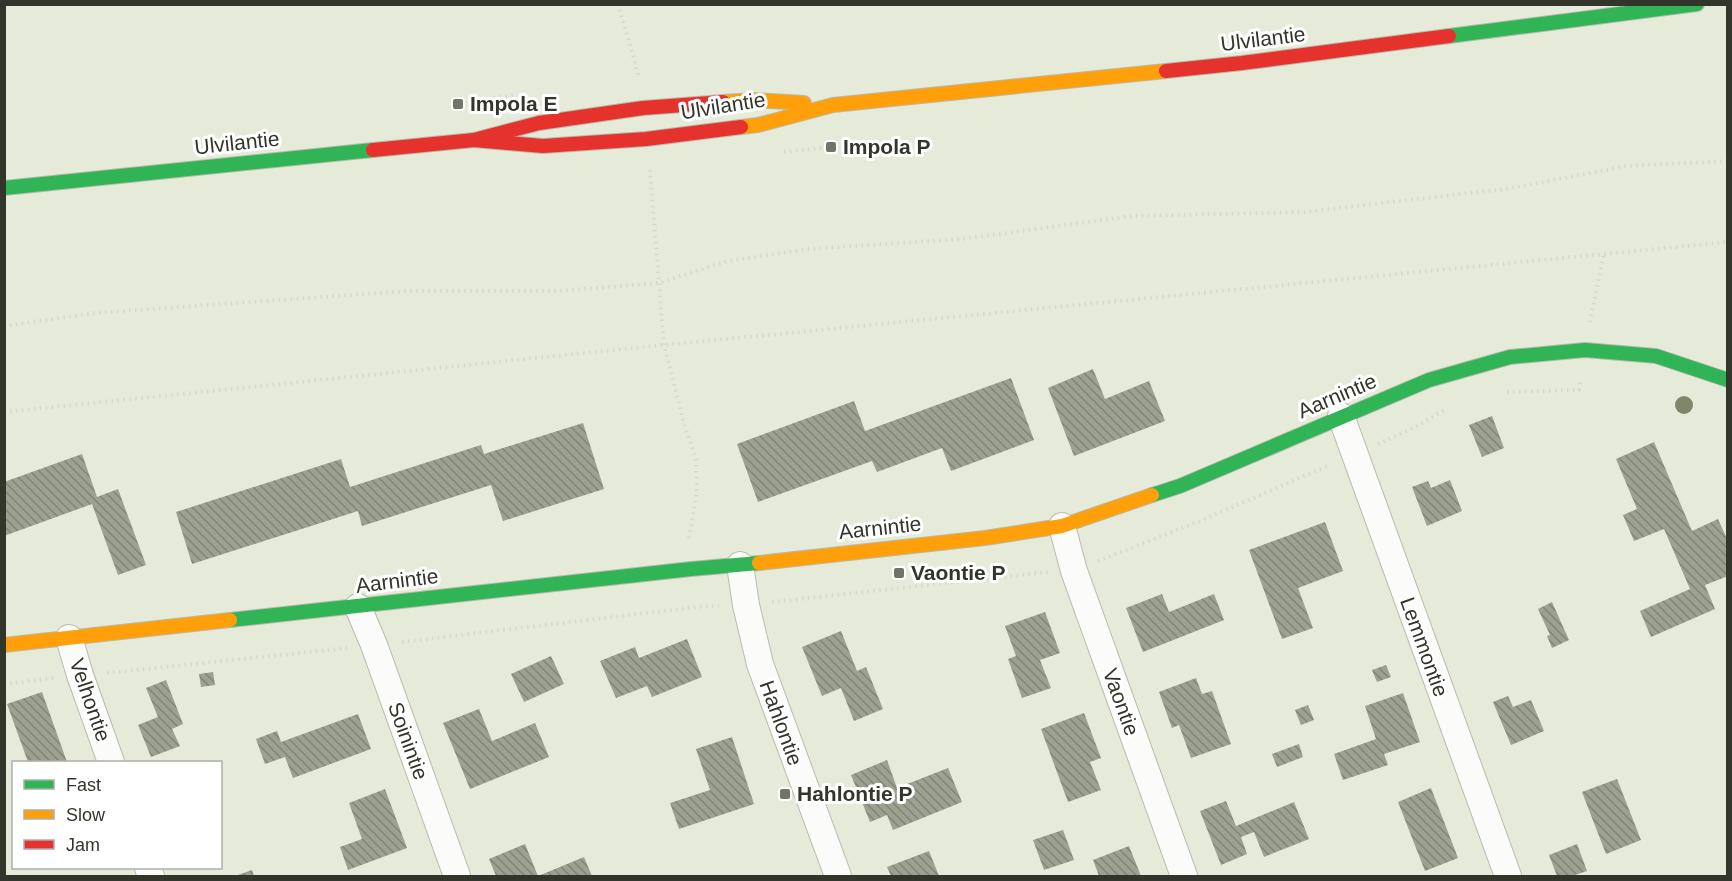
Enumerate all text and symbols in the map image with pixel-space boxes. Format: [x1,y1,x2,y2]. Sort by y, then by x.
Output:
street label: Ulvilantie [1219,22,1307,55]
street label: Ulvilantie [679,87,767,124]
place label: Impola E [470,92,558,115]
marker: Impola E [451,97,465,111]
street label: Ulvilantie [193,127,281,158]
place label: Impola P [843,135,931,158]
marker: Impola P [824,140,838,154]
street label: Aarnintie [1294,369,1379,422]
street label: Aarnintie [838,512,922,543]
place label: Vaontie P [911,561,1006,584]
street label: Aarnintie [354,564,439,597]
marker: Vaontie P [892,566,906,580]
street label: Lemmontie [1396,594,1453,700]
street label: Velhontie [66,655,115,744]
street label: Vaontie [1099,665,1144,738]
street label: Hahlontie [755,677,807,768]
street label: Soinintie [384,699,433,783]
legend [12,761,222,869]
text: Fast [66,775,101,795]
place label: Hahlontie P [797,782,913,805]
marker: Hahlontie P [778,787,792,801]
text: Slow [66,805,106,825]
text: Jam [66,835,100,855]

